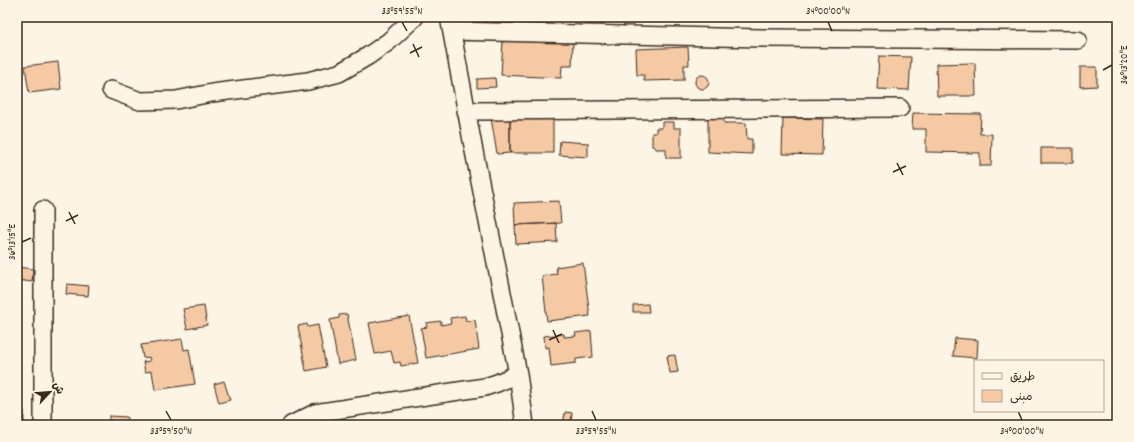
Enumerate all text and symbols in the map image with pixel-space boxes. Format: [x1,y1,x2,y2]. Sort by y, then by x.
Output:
text: 33°59'55"N [381,5,423,19]
text: 34°00'00"N [806,5,850,19]
text: 36°13'20"E [1118,45,1132,85]
text: 36°13'15"E [6,224,20,260]
legend [974,360,1104,412]
text: طريق [1010,369,1035,386]
north arrow [30,372,70,412]
text: ش [47,380,67,397]
text: مبنى [1010,389,1033,406]
text: 33°59'50"N [150,425,192,439]
text: 33°59'55"N [575,425,617,439]
text: 34°00'00"N [1000,425,1044,439]

